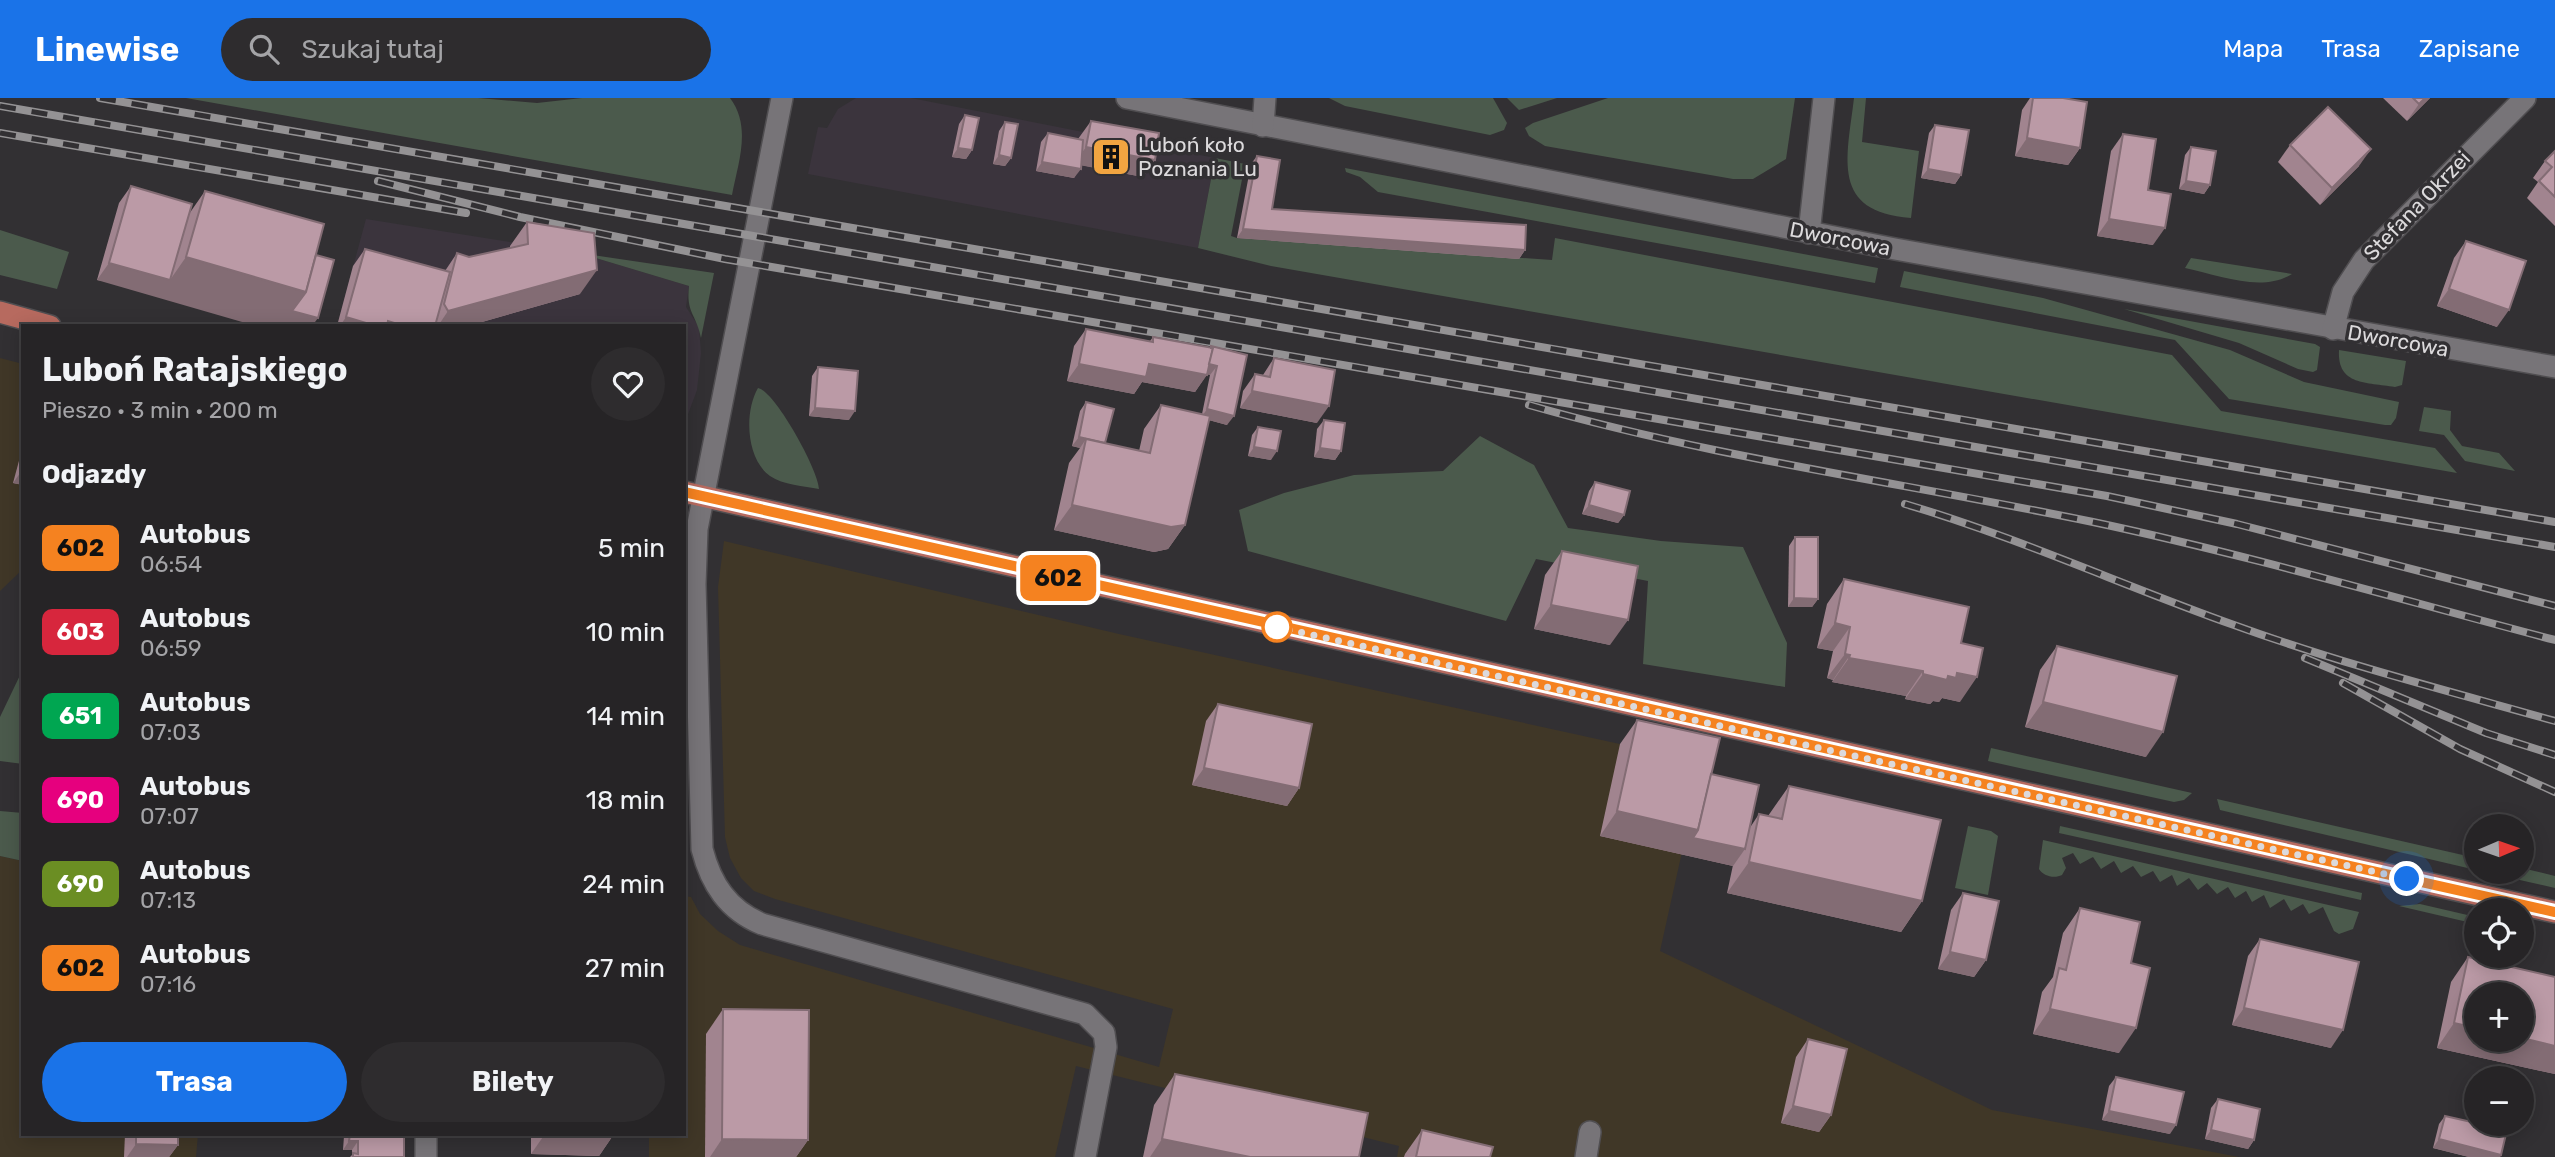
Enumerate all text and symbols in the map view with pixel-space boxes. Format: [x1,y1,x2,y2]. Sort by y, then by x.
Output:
search box [221,18,711,81]
text: Linewise [35,30,179,69]
icon: search [245,30,283,68]
text: Szukaj tutaj [301,34,444,65]
text: Mapa [2223,35,2283,63]
text: Trasa [2321,35,2381,63]
text: Zapisane [2419,35,2520,63]
place label: Luboń koło Poznania Lu [1138,132,1257,181]
building icon: Luboń koło Poznania Lu [1090,136,1132,178]
street label: Stefana Okrzei [2358,146,2475,266]
street label: Dworcowa [1787,216,1893,261]
street label: Dworcowa [2346,319,2451,362]
button: heart [591,347,665,421]
text: Luboń Ratajskiego [42,350,348,389]
text: Pieszo · 3 min · 200 m [42,396,278,424]
text: Odjazdy [42,459,146,490]
text: Autobus [140,519,251,550]
text: 5 min [598,533,665,564]
text: 602 [57,534,104,562]
text: 06:54 [140,550,202,578]
line badge: 602 [1018,555,1098,601]
text: 602 [1034,564,1082,592]
text: Autobus [140,603,251,634]
unlabelled marker [1262,612,1292,642]
text: 10 min [586,617,665,648]
text: 603 [57,618,104,646]
text: 06:59 [140,634,202,662]
text: Autobus [140,687,251,718]
text: 14 min [586,701,665,732]
text: 651 [59,702,102,730]
text: 07:03 [140,718,201,746]
text: Autobus [140,771,251,802]
text: 18 min [586,785,665,816]
text: 690 [57,786,104,814]
text: 07:07 [140,802,199,830]
north arrow [2464,814,2534,884]
map controls [2464,814,2534,1136]
text: Autobus [140,855,251,886]
your location [2389,861,2424,896]
text: 24 min [582,869,665,900]
text: 690 [57,870,104,898]
text: 07:13 [140,886,196,914]
button: locate [2464,898,2534,968]
text: Autobus [140,939,251,970]
text: 27 min [585,953,665,984]
text: 602 [57,954,104,982]
text: 07:16 [140,970,196,998]
button: + [2464,982,2534,1052]
button: Trasa [42,1042,347,1122]
button: Bilety [361,1042,665,1122]
button: − [2464,1066,2534,1136]

